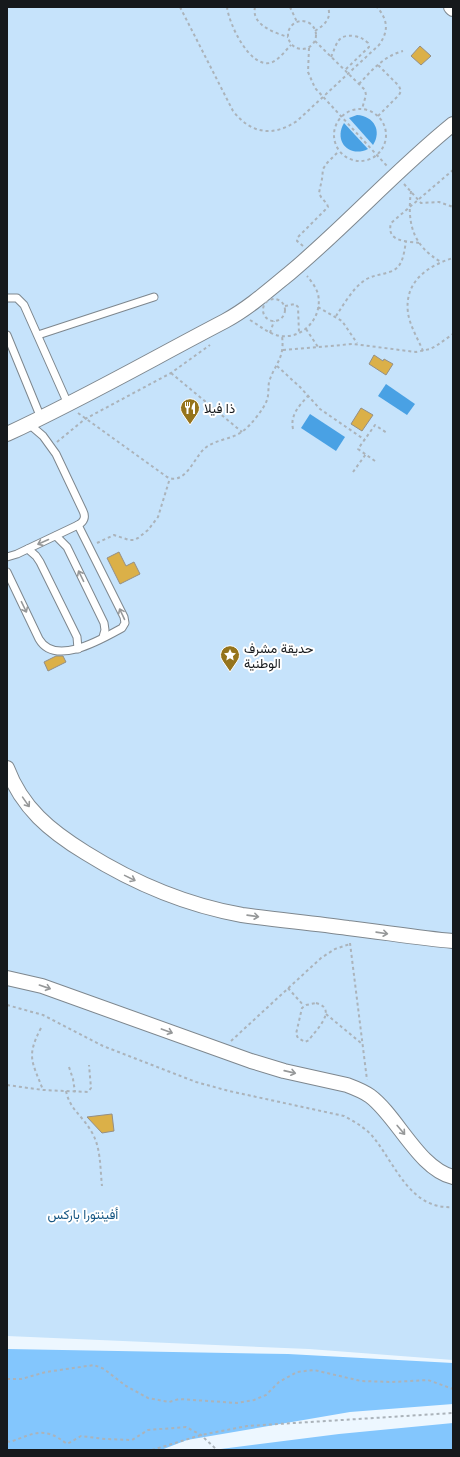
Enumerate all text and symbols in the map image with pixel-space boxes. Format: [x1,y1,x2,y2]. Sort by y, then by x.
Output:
restaurant icon: ذا فيلا [179,397,201,425]
place label: ذا فيلا [204,399,235,417]
one-way arrow [38,539,50,546]
one-way arrow [77,570,84,582]
one-way arrow [21,601,28,613]
one-way arrow [118,608,125,620]
place label: حديقة مشرف الوطنية [244,639,314,672]
place icon: حديقة مشرف الوطنية [219,644,241,672]
one-way arrow [22,796,30,807]
one-way arrow [123,875,135,882]
one-way arrow [246,912,259,920]
one-way arrow [375,929,388,936]
one-way arrow [39,983,51,991]
one-way arrow [161,1027,173,1035]
one-way arrow [283,1069,296,1077]
one-way arrow [396,1125,405,1136]
park label: أفينتورا باركس [48,1205,118,1223]

